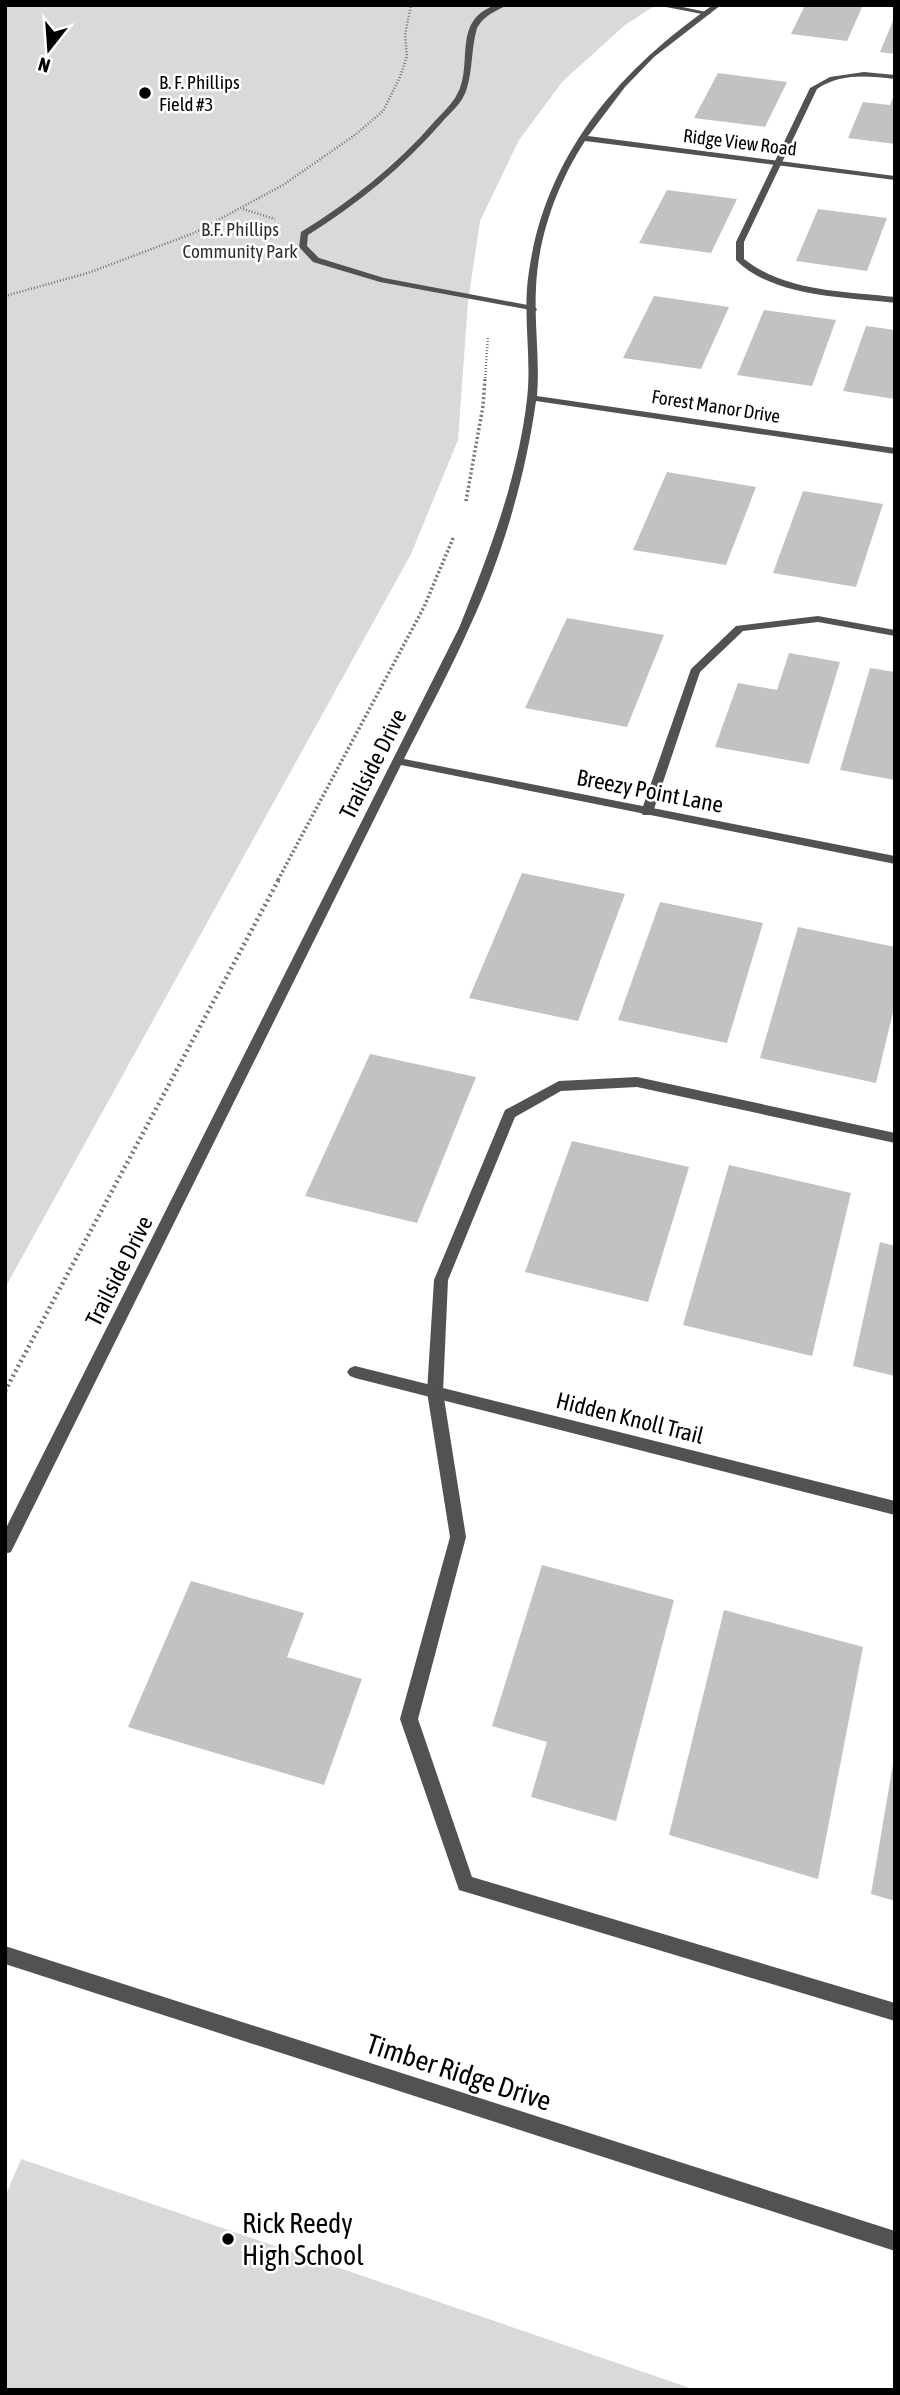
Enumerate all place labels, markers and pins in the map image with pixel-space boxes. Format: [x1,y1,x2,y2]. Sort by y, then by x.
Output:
place label: B. F. Phillips Field #3 [159,71,240,115]
marker: B. F. Phillips Field #3 [137,85,153,101]
place label: Rick Reedy High School [242,2207,364,2271]
marker: Rick Reedy High School [220,2231,236,2247]

